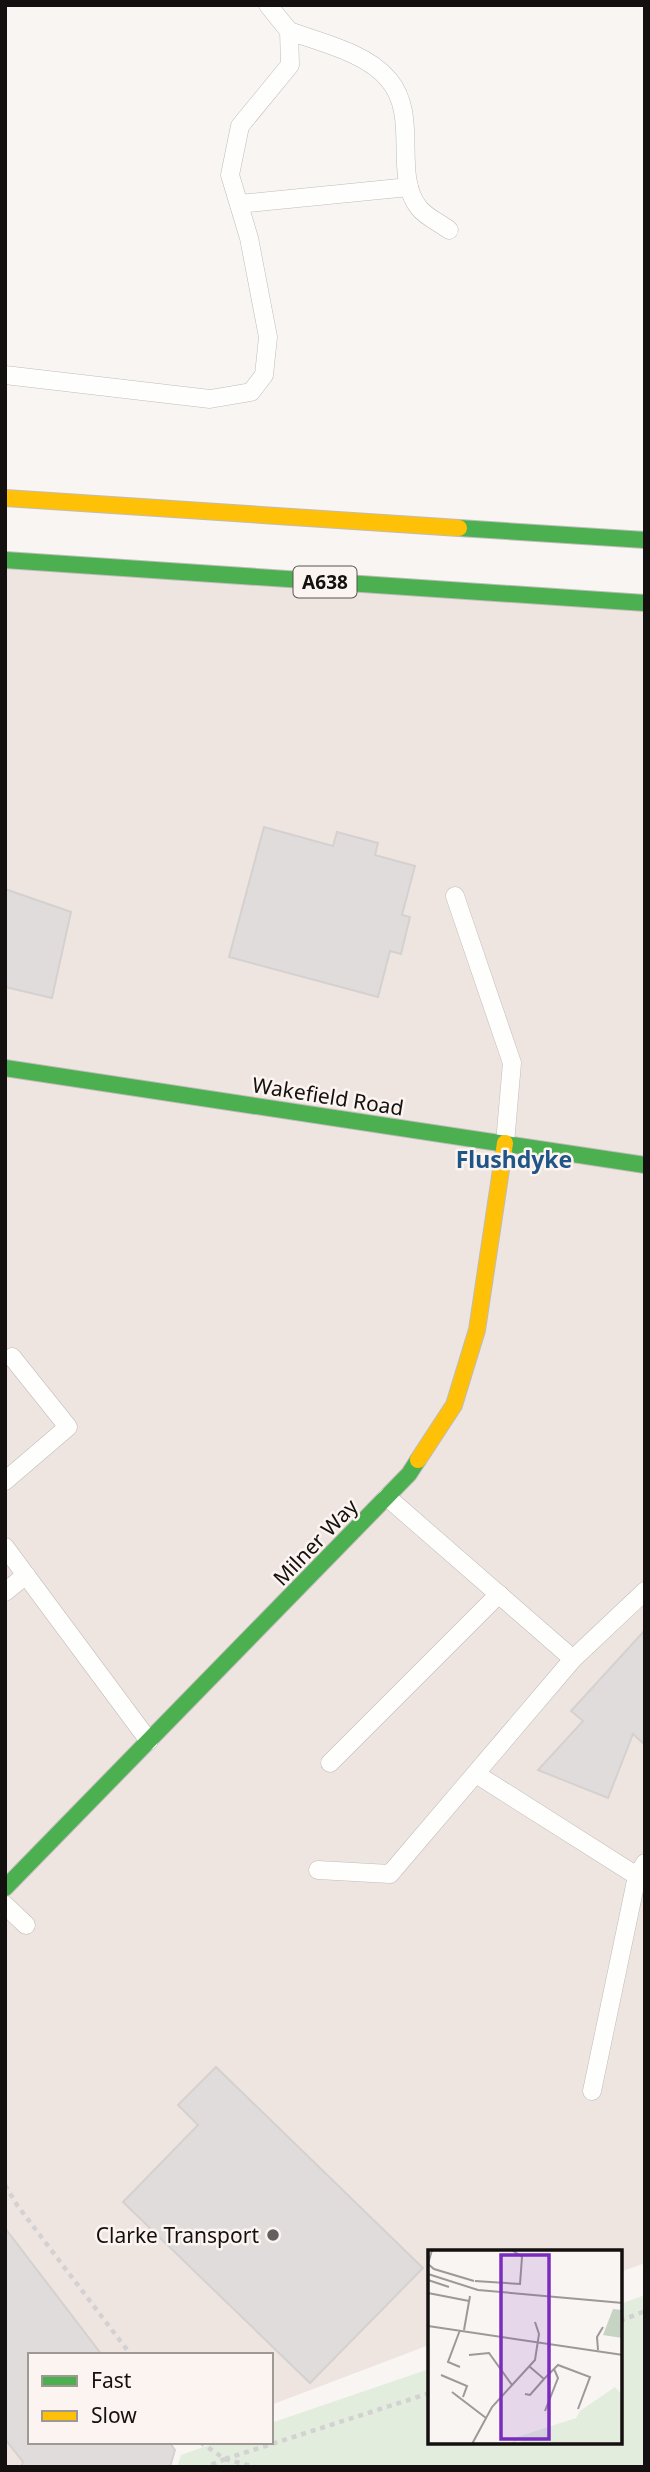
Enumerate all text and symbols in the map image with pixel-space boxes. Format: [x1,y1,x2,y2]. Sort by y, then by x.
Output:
road number: A638 [294,566,356,597]
street label: Wakefield Road [250,1070,406,1122]
district label: Flushdyke [456,1143,572,1175]
street label: Milner Way [267,1492,364,1591]
place label: Clarke Transport [96,2221,259,2249]
marker: Clarke Transport [265,2227,281,2243]
inset map [428,2250,622,2444]
legend [28,2353,273,2444]
text: Fast [91,2366,132,2394]
text: Slow [91,2401,137,2429]

